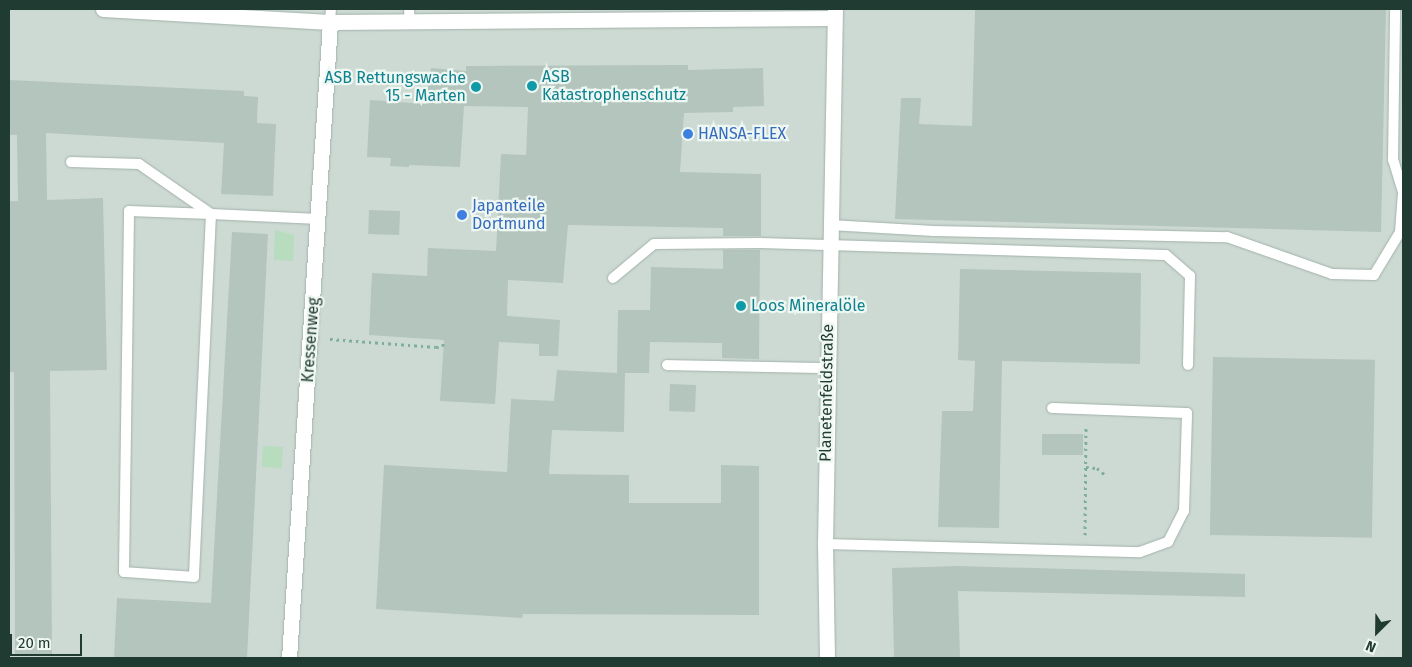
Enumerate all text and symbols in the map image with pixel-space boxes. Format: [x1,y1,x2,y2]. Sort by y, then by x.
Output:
place label: ASB Katastrophenschutz [542,67,686,105]
place label: ASB Rettungswache 15 - Marten [324,68,466,106]
marker: ASB Katastrophenschutz [526,80,538,92]
marker: ASB Rettungswache 15 - Marten [470,81,482,93]
place label: HANSA-FLEX [698,124,786,144]
marker: HANSA-FLEX [682,128,694,140]
place label: Japanteile Dortmund [472,196,546,234]
marker: Japanteile Dortmund [456,209,468,221]
place label: Loos Mineralöle [751,296,865,316]
street label: Kressenweg [298,297,324,383]
marker: Loos Mineralöle [735,300,747,312]
street label: Planetenfeldstraße [816,324,838,462]
north arrow [1352,607,1402,657]
scale bar [12,624,85,656]
text: 20 m [18,634,51,652]
text: N [1363,637,1379,656]

